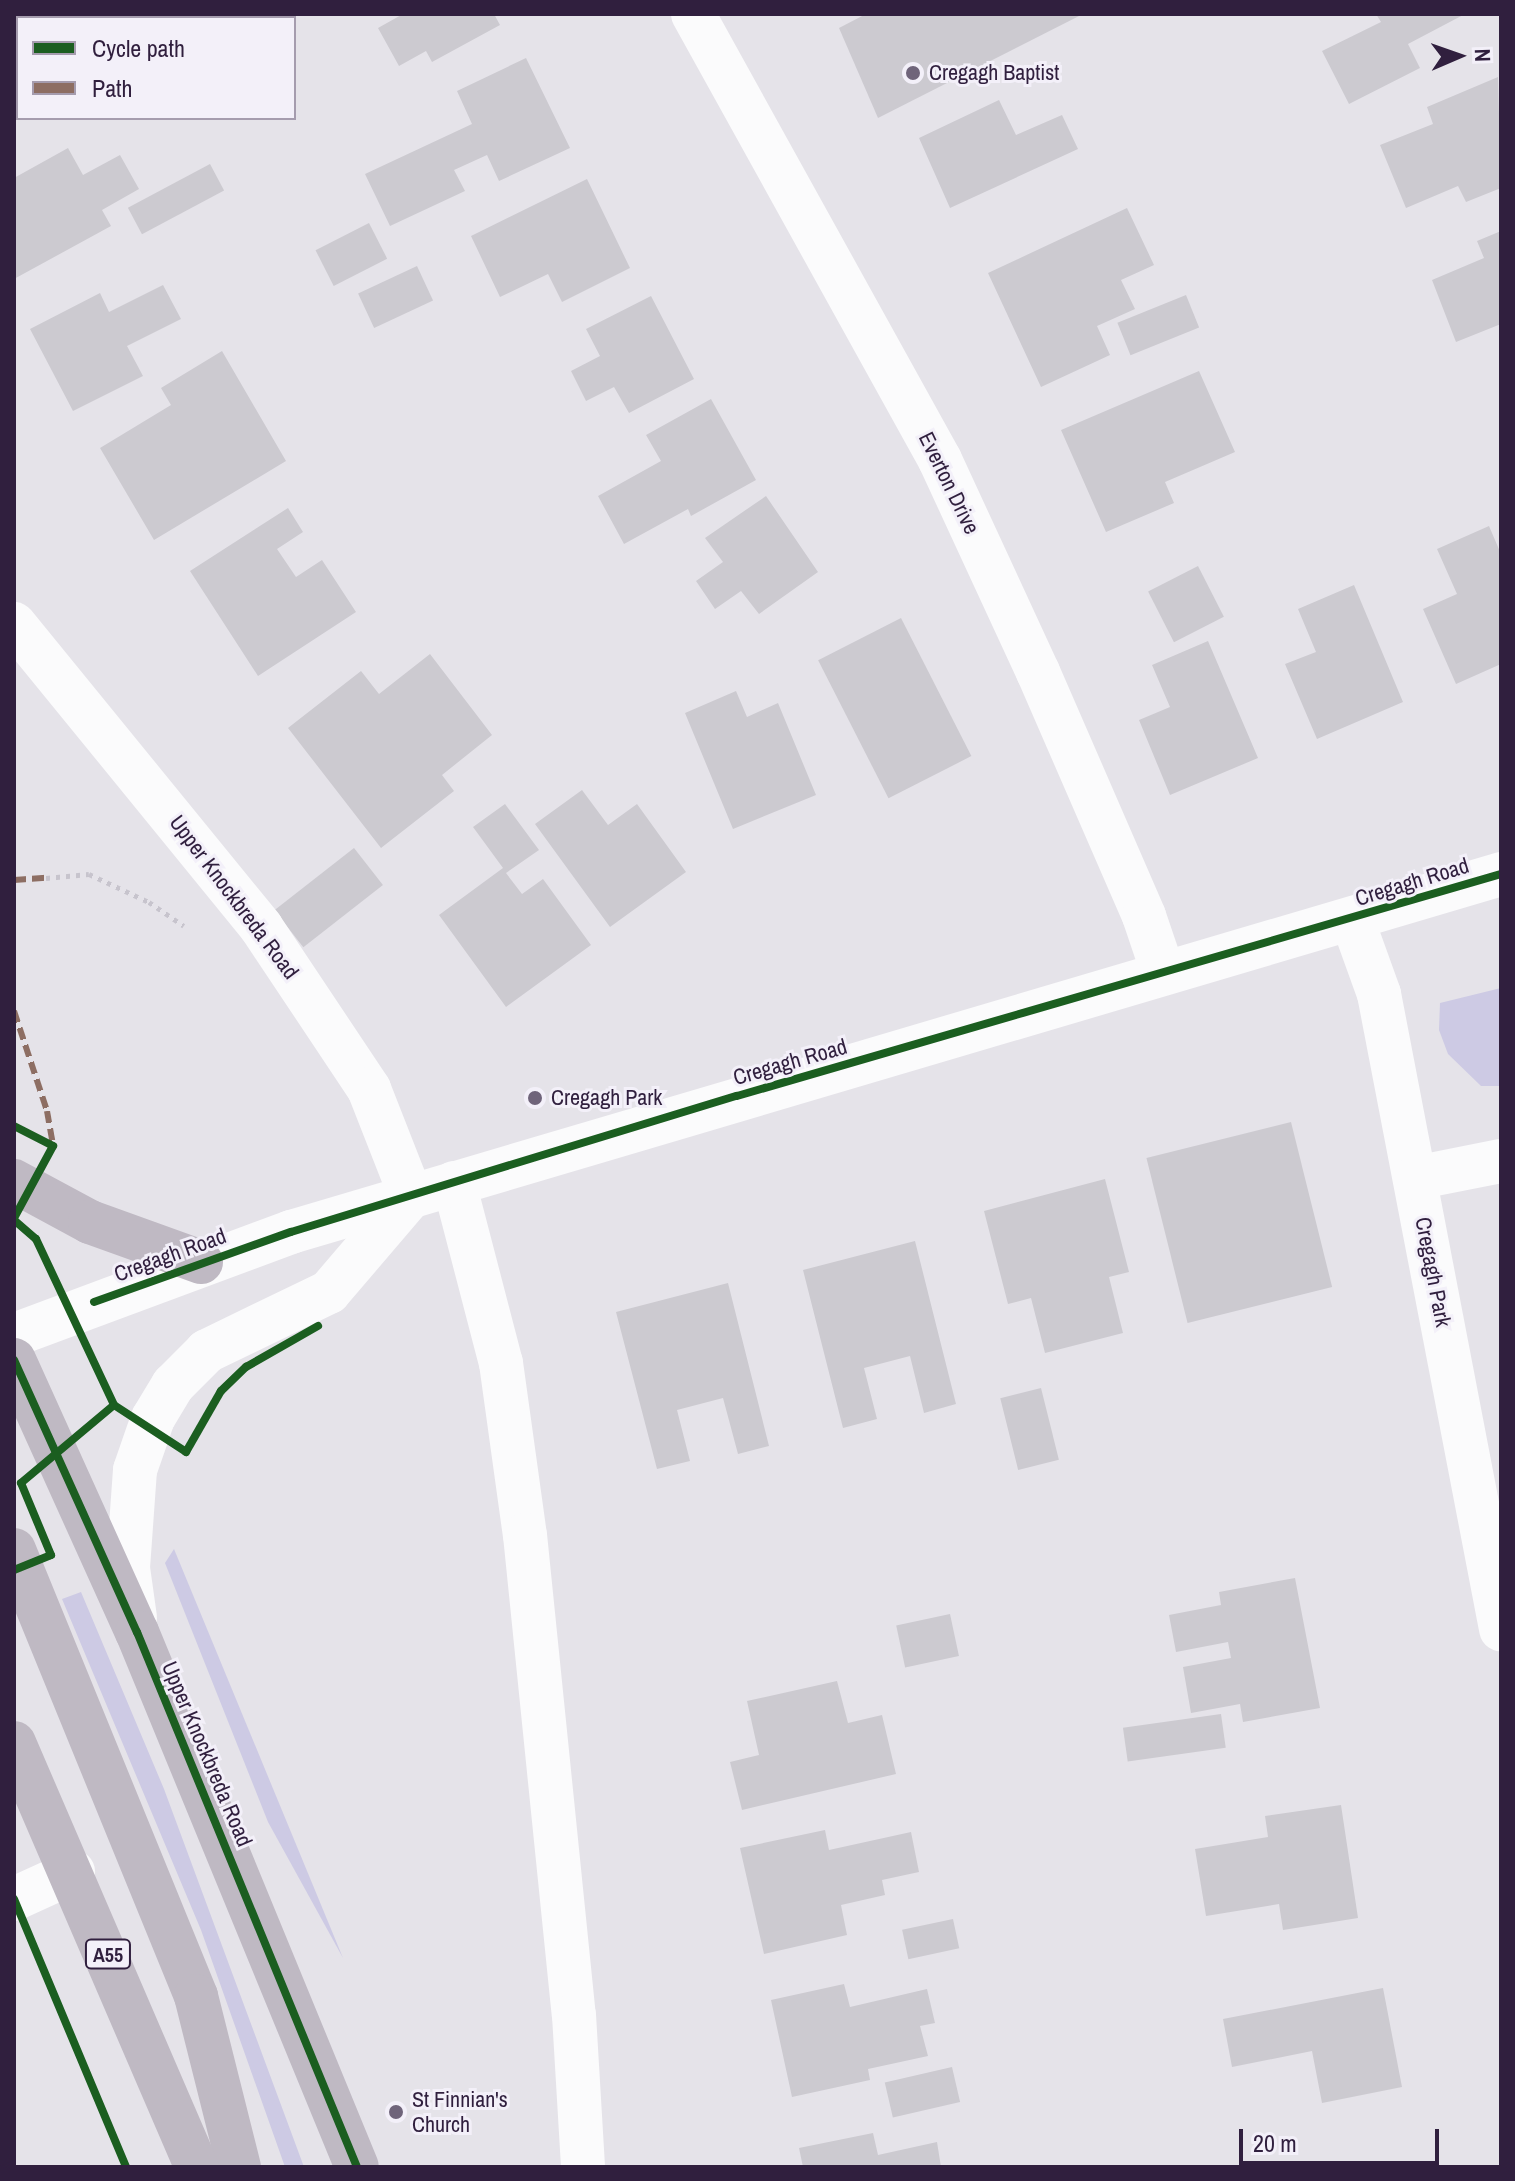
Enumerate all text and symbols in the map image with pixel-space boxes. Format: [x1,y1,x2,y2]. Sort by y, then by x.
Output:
legend [16,16,296,120]
north arrow [1419,16,1499,96]
text: Cycle path [92,32,185,64]
text: N [1468,48,1498,62]
place label: Cregagh Baptist [929,60,1059,86]
marker: Cregagh Baptist [904,64,922,82]
text: Path [92,72,133,104]
street label: Everton Drive [913,428,985,538]
street label: Upper Knockbreda Road [164,810,304,984]
street label: Cregagh Road [1352,852,1472,912]
street label: Cregagh Road [730,1033,850,1091]
place label: Cregagh Park [551,1085,662,1111]
marker: Cregagh Park [526,1089,544,1107]
street label: Cregagh Park [1409,1215,1457,1329]
street label: Cregagh Road [110,1223,230,1287]
street label: Upper Knockbreda Road [156,1657,258,1851]
road number: A55 [84,1938,132,1970]
place label: St Finnian's Church [412,2086,508,2138]
marker: St Finnian's Church [387,2103,405,2121]
scale bar [1243,2113,1443,2163]
text: 20 m [1253,2127,1297,2159]

